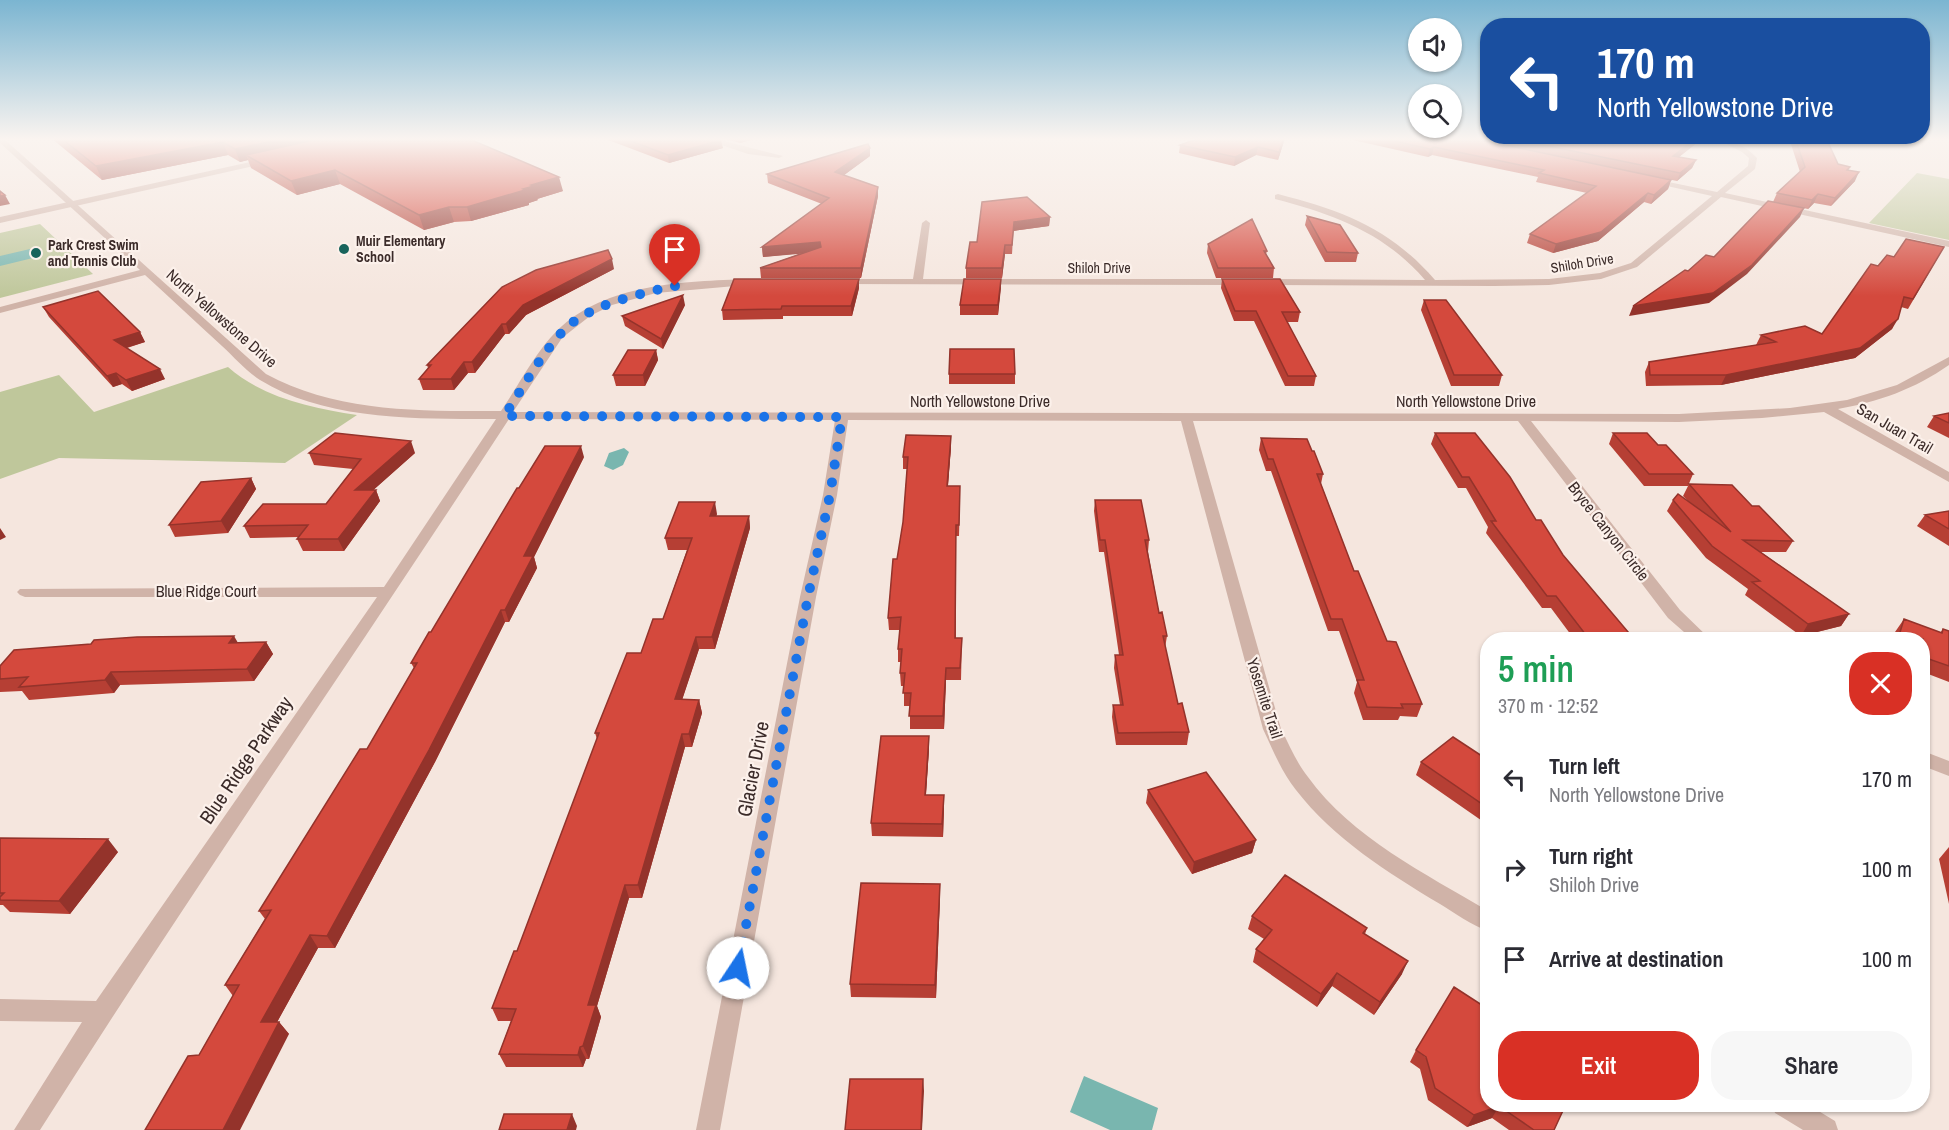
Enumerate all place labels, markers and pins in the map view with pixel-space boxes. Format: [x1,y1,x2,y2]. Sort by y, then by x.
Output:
pin [649,224,700,286]
place label: Muir Elementary School [356,232,446,266]
place label: Park Crest Swim and Tennis Club [48,236,139,270]
marker: Muir Elementary School [337,242,351,256]
marker: Park Crest Swim and Tennis Club [29,246,43,260]

